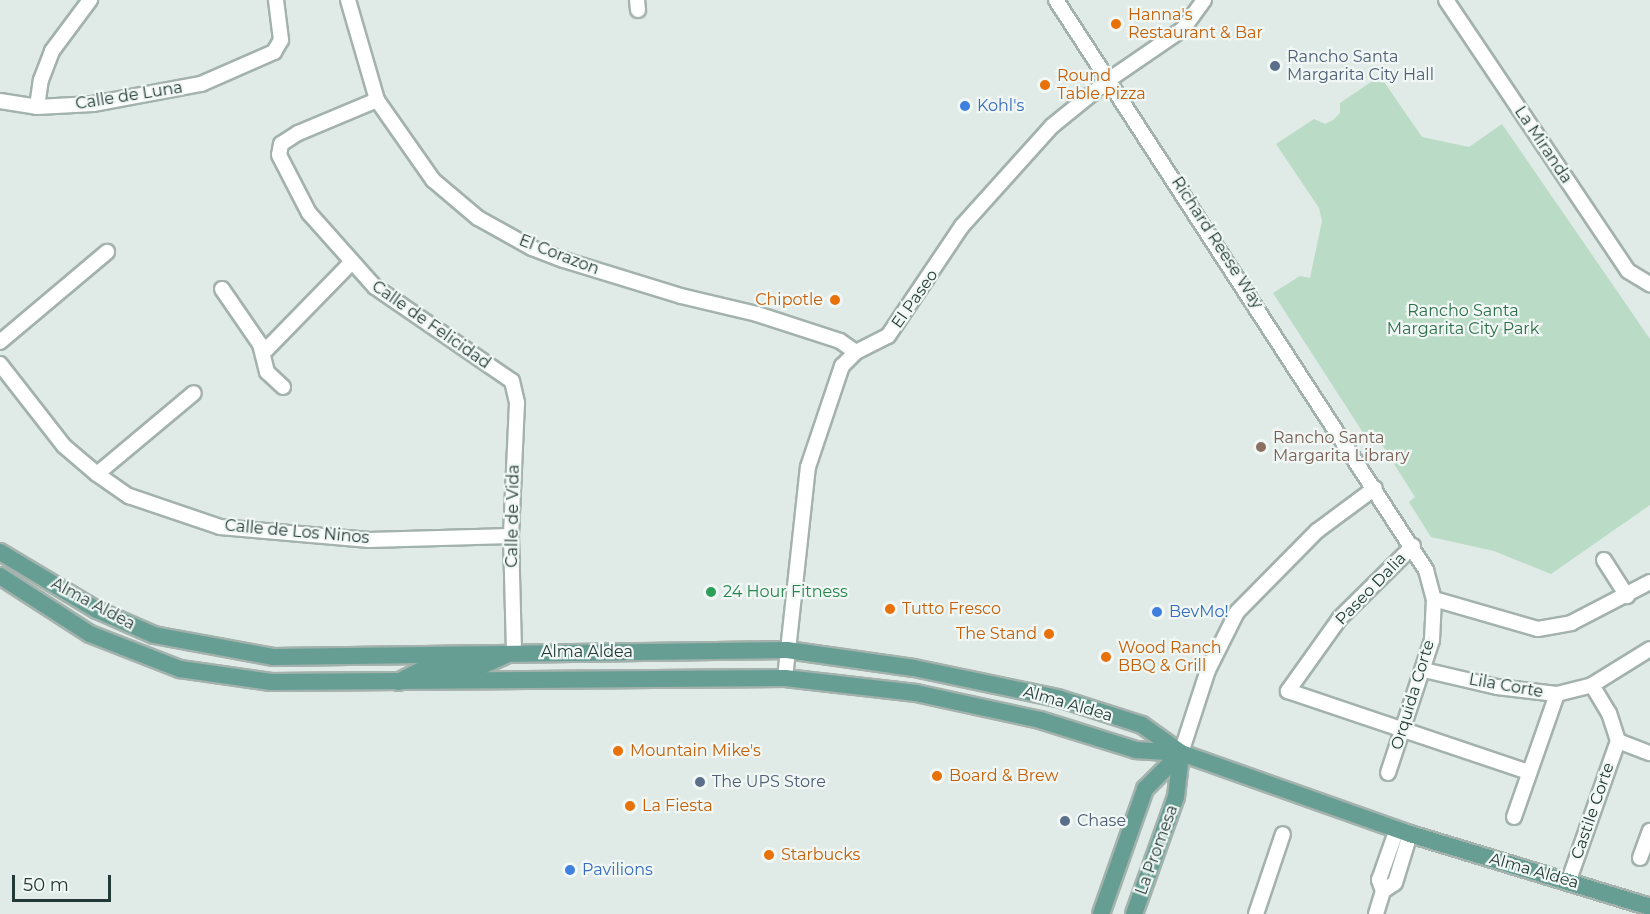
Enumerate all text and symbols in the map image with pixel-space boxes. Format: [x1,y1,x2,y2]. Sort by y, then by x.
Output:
place label: Hanna's Restaurant & Bar [1128,5,1263,43]
marker: Hanna's Restaurant & Bar [1109,17,1123,31]
place label: Rancho Santa Margarita City Hall [1287,47,1434,85]
marker: Rancho Santa Margarita City Hall [1268,59,1282,73]
place label: Round Table Pizza [1057,66,1146,104]
street label: Calle de Luna [74,78,184,114]
marker: Round Table Pizza [1038,78,1052,92]
place label: Kohl's [977,96,1024,116]
marker: Kohl's [958,99,972,113]
street label: La Miranda [1510,103,1576,187]
street label: Richard Reese Way [1167,173,1267,313]
street label: El Corazon [516,231,602,279]
street label: El Paseo [888,266,942,332]
street label: Calle de Felicidad [368,277,494,373]
place label: Chipotle [755,290,823,310]
marker: Chipotle [828,293,842,307]
park label: Rancho Santa Margarita City Park [1387,301,1539,339]
place label: Rancho Santa Margarita Library [1273,428,1409,466]
marker: Rancho Santa Margarita Library [1254,440,1268,454]
street label: Calle de Vida [502,464,524,568]
street label: Calle de Los Ninos [224,516,370,548]
street label: Paseo Dalia [1332,549,1410,629]
street label: Alma Aldea [48,574,138,634]
place label: 24 Hour Fitness [723,582,848,602]
marker: 24 Hour Fitness [704,585,718,599]
place label: Tutto Fresco [902,599,1001,619]
marker: Tutto Fresco [883,602,897,616]
place label: BevMo! [1169,602,1229,622]
marker: BevMo! [1150,605,1164,619]
place label: The Stand [956,624,1037,644]
marker: The Stand [1042,627,1056,641]
place label: Wood Ranch BBQ & Grill [1118,638,1221,676]
street label: Orquida Corte [1387,638,1439,752]
street label: Alma Aldea [541,642,633,662]
marker: Wood Ranch BBQ & Grill [1099,650,1113,664]
street label: Lila Corte [1467,670,1545,702]
street label: Alma Aldea [1021,682,1115,726]
place label: Mountain Mike's [630,741,761,761]
marker: Mountain Mike's [611,744,625,758]
street label: Castile Corte [1567,760,1619,862]
place label: Board & Brew [949,766,1058,786]
marker: Board & Brew [930,769,944,783]
place label: The UPS Store [712,772,826,792]
marker: The UPS Store [693,775,707,789]
place label: La Fiesta [642,796,713,816]
marker: La Fiesta [623,799,637,813]
street label: La Promesa [1132,802,1182,898]
place label: Chase [1077,811,1126,831]
marker: Chase [1058,814,1072,828]
place label: Starbucks [781,845,860,865]
marker: Starbucks [762,848,776,862]
street label: Alma Aldea [1487,849,1581,893]
place label: Pavilions [582,860,653,880]
scale bar [15,863,114,901]
marker: Pavilions [563,863,577,877]
text: 50 m [23,874,69,896]

